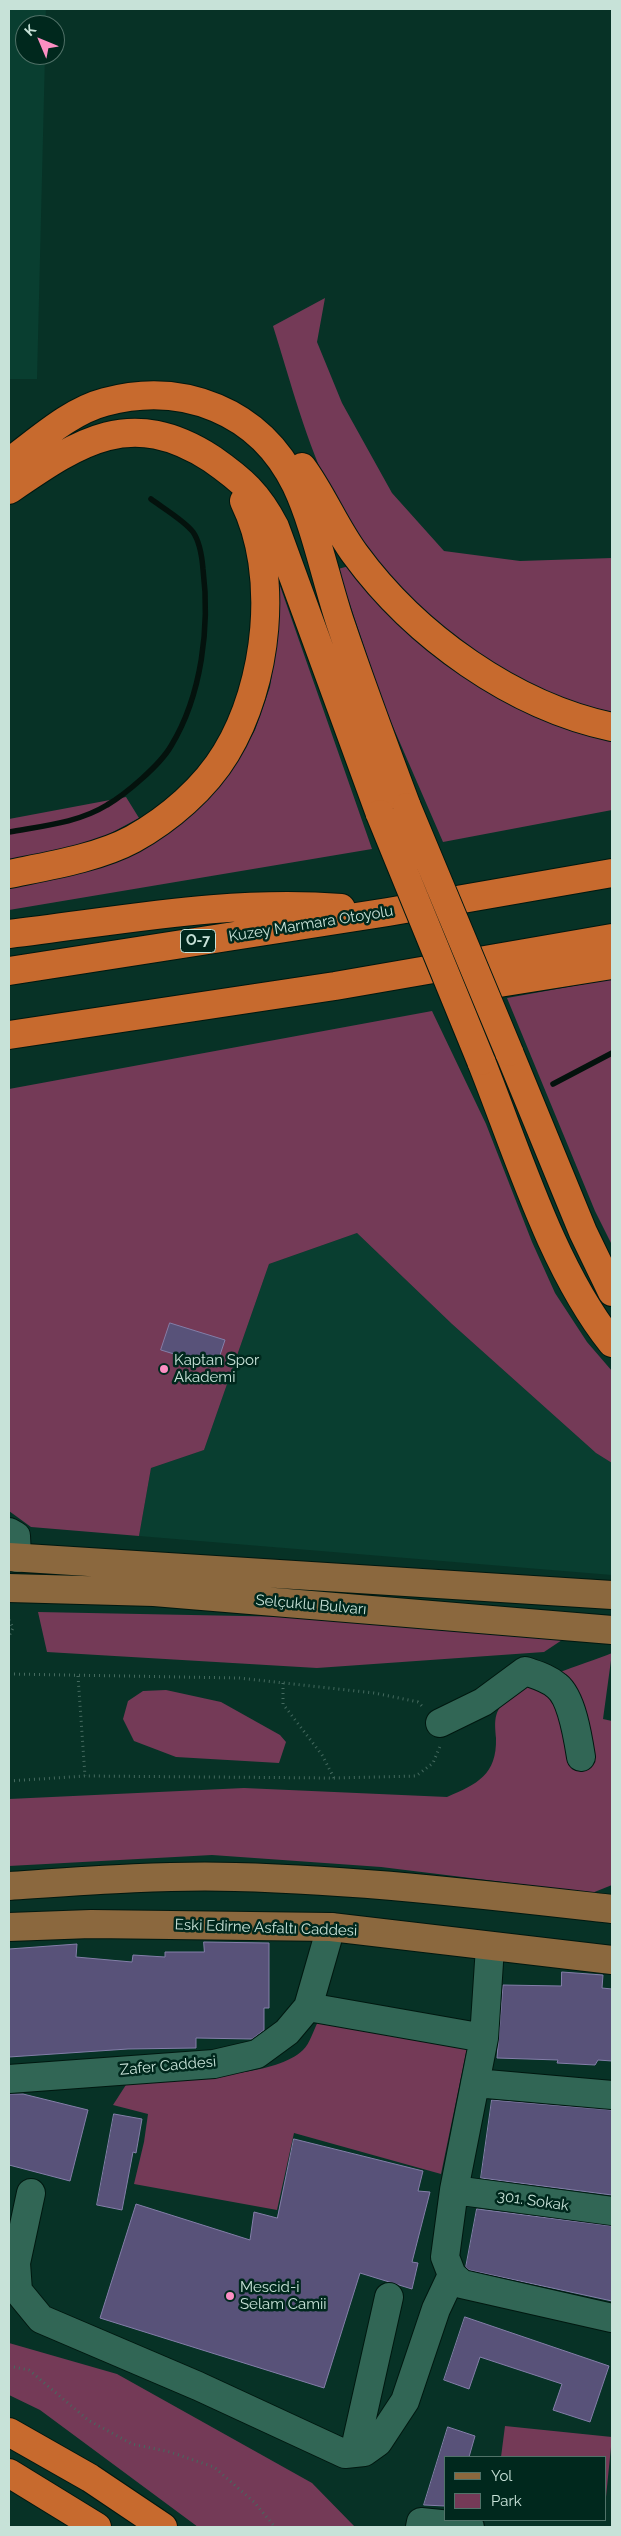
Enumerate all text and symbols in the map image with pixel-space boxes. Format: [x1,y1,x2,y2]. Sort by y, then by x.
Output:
north arrow [15,15,65,65]
text: K [21,21,39,39]
street label: Kuzey Marmara Otoyolu [227,902,395,946]
road number: O-7 [180,929,216,952]
place label: Kaptan Spor Akademi [174,1351,259,1386]
marker: Kaptan Spor Akademi [158,1363,170,1375]
street label: Selçuklu Bulvarı [255,1591,367,1619]
street label: Eski Edirne Asfaltı Caddesi [174,1916,358,1940]
street label: Zafer Caddesi [119,2053,217,2079]
street label: 301. Sokak [496,2187,570,2215]
place label: Mescid-i Selam Camii [240,2278,327,2313]
marker: Mescid-i Selam Camii [224,2290,236,2302]
legend [444,2456,606,2521]
text: Yol [491,2467,512,2485]
text: Park [491,2492,522,2510]

